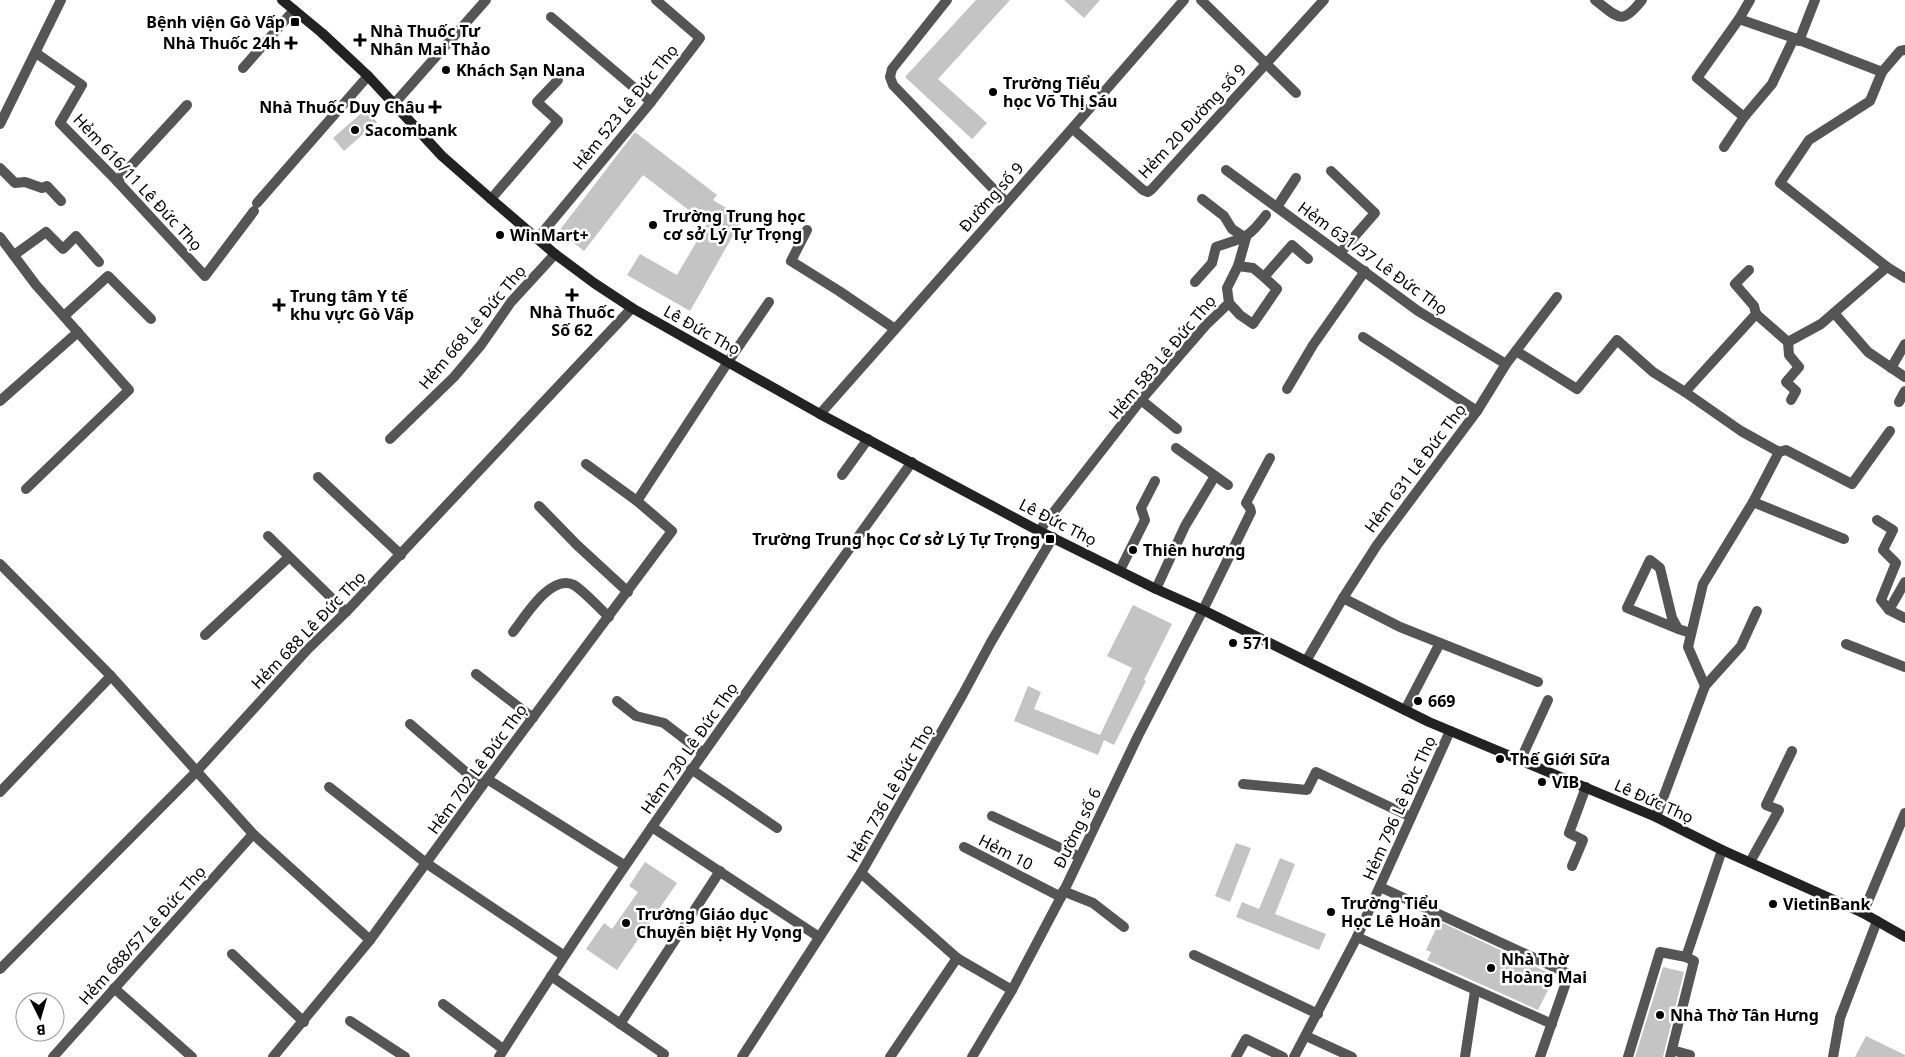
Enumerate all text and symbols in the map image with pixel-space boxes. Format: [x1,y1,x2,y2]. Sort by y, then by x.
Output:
place label: Bệnh viện Gò Vấp [146,11,285,33]
marker: Bệnh viện Gò Vấp [289,16,301,28]
place label: Nhà Thuốc Tư Nhân Mai Thảo [370,20,490,60]
place label: Nhà Thuốc 24h [163,32,281,54]
marker: Nhà Thuốc Tư Nhân Mai Thảo [354,34,366,46]
marker: Nhà Thuốc 24h [285,37,297,49]
street label: Hẻm 523 Lê Đức Thọ [567,39,683,175]
place label: Khách Sạn Nana [456,59,585,81]
street label: Hẻm 20 Đường số 9 [1133,59,1251,183]
marker: Khách Sạn Nana [440,64,452,76]
place label: Trường Tiểu học Võ Thị Sáu [1003,72,1117,112]
marker: Trường Tiểu học Võ Thị Sáu [987,86,999,98]
place label: Nhà Thuốc Duy Châu [259,96,425,118]
marker: Nhà Thuốc Duy Châu [429,101,441,113]
street label: Hẻm 616/11 Lê Đức Thọ [69,109,207,255]
place label: Sacombank [365,119,457,141]
marker: Sacombank [349,124,361,136]
street label: Đường số 9 [954,157,1028,237]
street label: Hẻm 631/37 Lê Đức Thọ [1294,196,1452,320]
place label: Trường Trung học cơ sở Lý Tự Trọng [663,205,806,245]
marker: Trường Trung học cơ sở Lý Tự Trọng [647,219,659,231]
place label: WinMart+ [510,224,589,246]
marker: WinMart+ [494,229,506,241]
street label: Hẻm 668 Lê Đức Thọ [413,260,531,394]
place label: Trung tâm Y tế khu vực Gò Vấp [290,285,414,325]
marker: Nhà Thuốc Số 62 [566,289,578,301]
street label: Hẻm 583 Lê Đức Thọ [1103,290,1221,424]
marker: Trung tâm Y tế khu vực Gò Vấp [272,298,286,312]
street label: Lê Đức Thọ [660,300,744,360]
place label: Nhà Thuốc Số 62 [529,301,615,341]
street label: Hẻm 631 Lê Đức Thọ [1359,399,1471,537]
street label: Lê Đức Thọ [1015,493,1101,551]
place label: Trường Trung học Cơ sở Lý Tự Trọng [752,528,1040,550]
marker: Trường Trung học Cơ sở Lý Tự Trọng [1044,533,1056,545]
place label: Thiên hương [1143,539,1245,561]
marker: Thiên hương [1127,544,1139,556]
street label: Hẻm 688 Lê Đức Thọ [246,566,370,694]
place label: 571 [1243,632,1270,654]
marker: 571 [1227,637,1239,649]
street label: Hẻm 730 Lê Đức Thọ [635,678,743,818]
place label: 669 [1428,690,1455,712]
marker: 669 [1412,695,1424,707]
street label: Hẻm 702 Lê Đức Thọ [422,699,532,839]
street label: Hẻm 736 Lê Đức Thọ [841,720,939,866]
street label: Hẻm 796 Lê Đức Thọ [1357,732,1441,884]
place label: Thế Giới Sữa [1510,748,1610,770]
marker: Thế Giới Sữa [1494,753,1506,765]
place label: VIB [1552,771,1579,793]
street label: Lê Đức Thọ [1611,774,1697,828]
marker: VIB [1536,776,1548,788]
street label: Đường số 6 [1048,784,1106,872]
street label: Hẻm 10 [975,829,1037,875]
street label: Hẻm 688/57 Lê Đức Thọ [74,861,210,1009]
place label: Trường Tiểu Học Lê Hoàn [1341,892,1441,932]
place label: VietinBank [1783,893,1870,915]
marker: VietinBank [1767,898,1779,910]
place label: Trường Giáo dục Chuyên biệt Hy Vọng [636,903,802,943]
marker: Trường Tiểu Học Lê Hoàn [1325,906,1337,918]
marker: Trường Giáo dục Chuyên biệt Hy Vọng [620,917,632,929]
place label: Nhà Thờ Hoàng Mai [1501,948,1587,988]
marker: Nhà Thờ Hoàng Mai [1485,962,1497,974]
north arrow [15,992,65,1042]
place label: Nhà Thờ Tân Hưng [1670,1004,1819,1026]
marker: Nhà Thờ Tân Hưng [1654,1009,1666,1021]
text: B [36,1021,47,1040]

